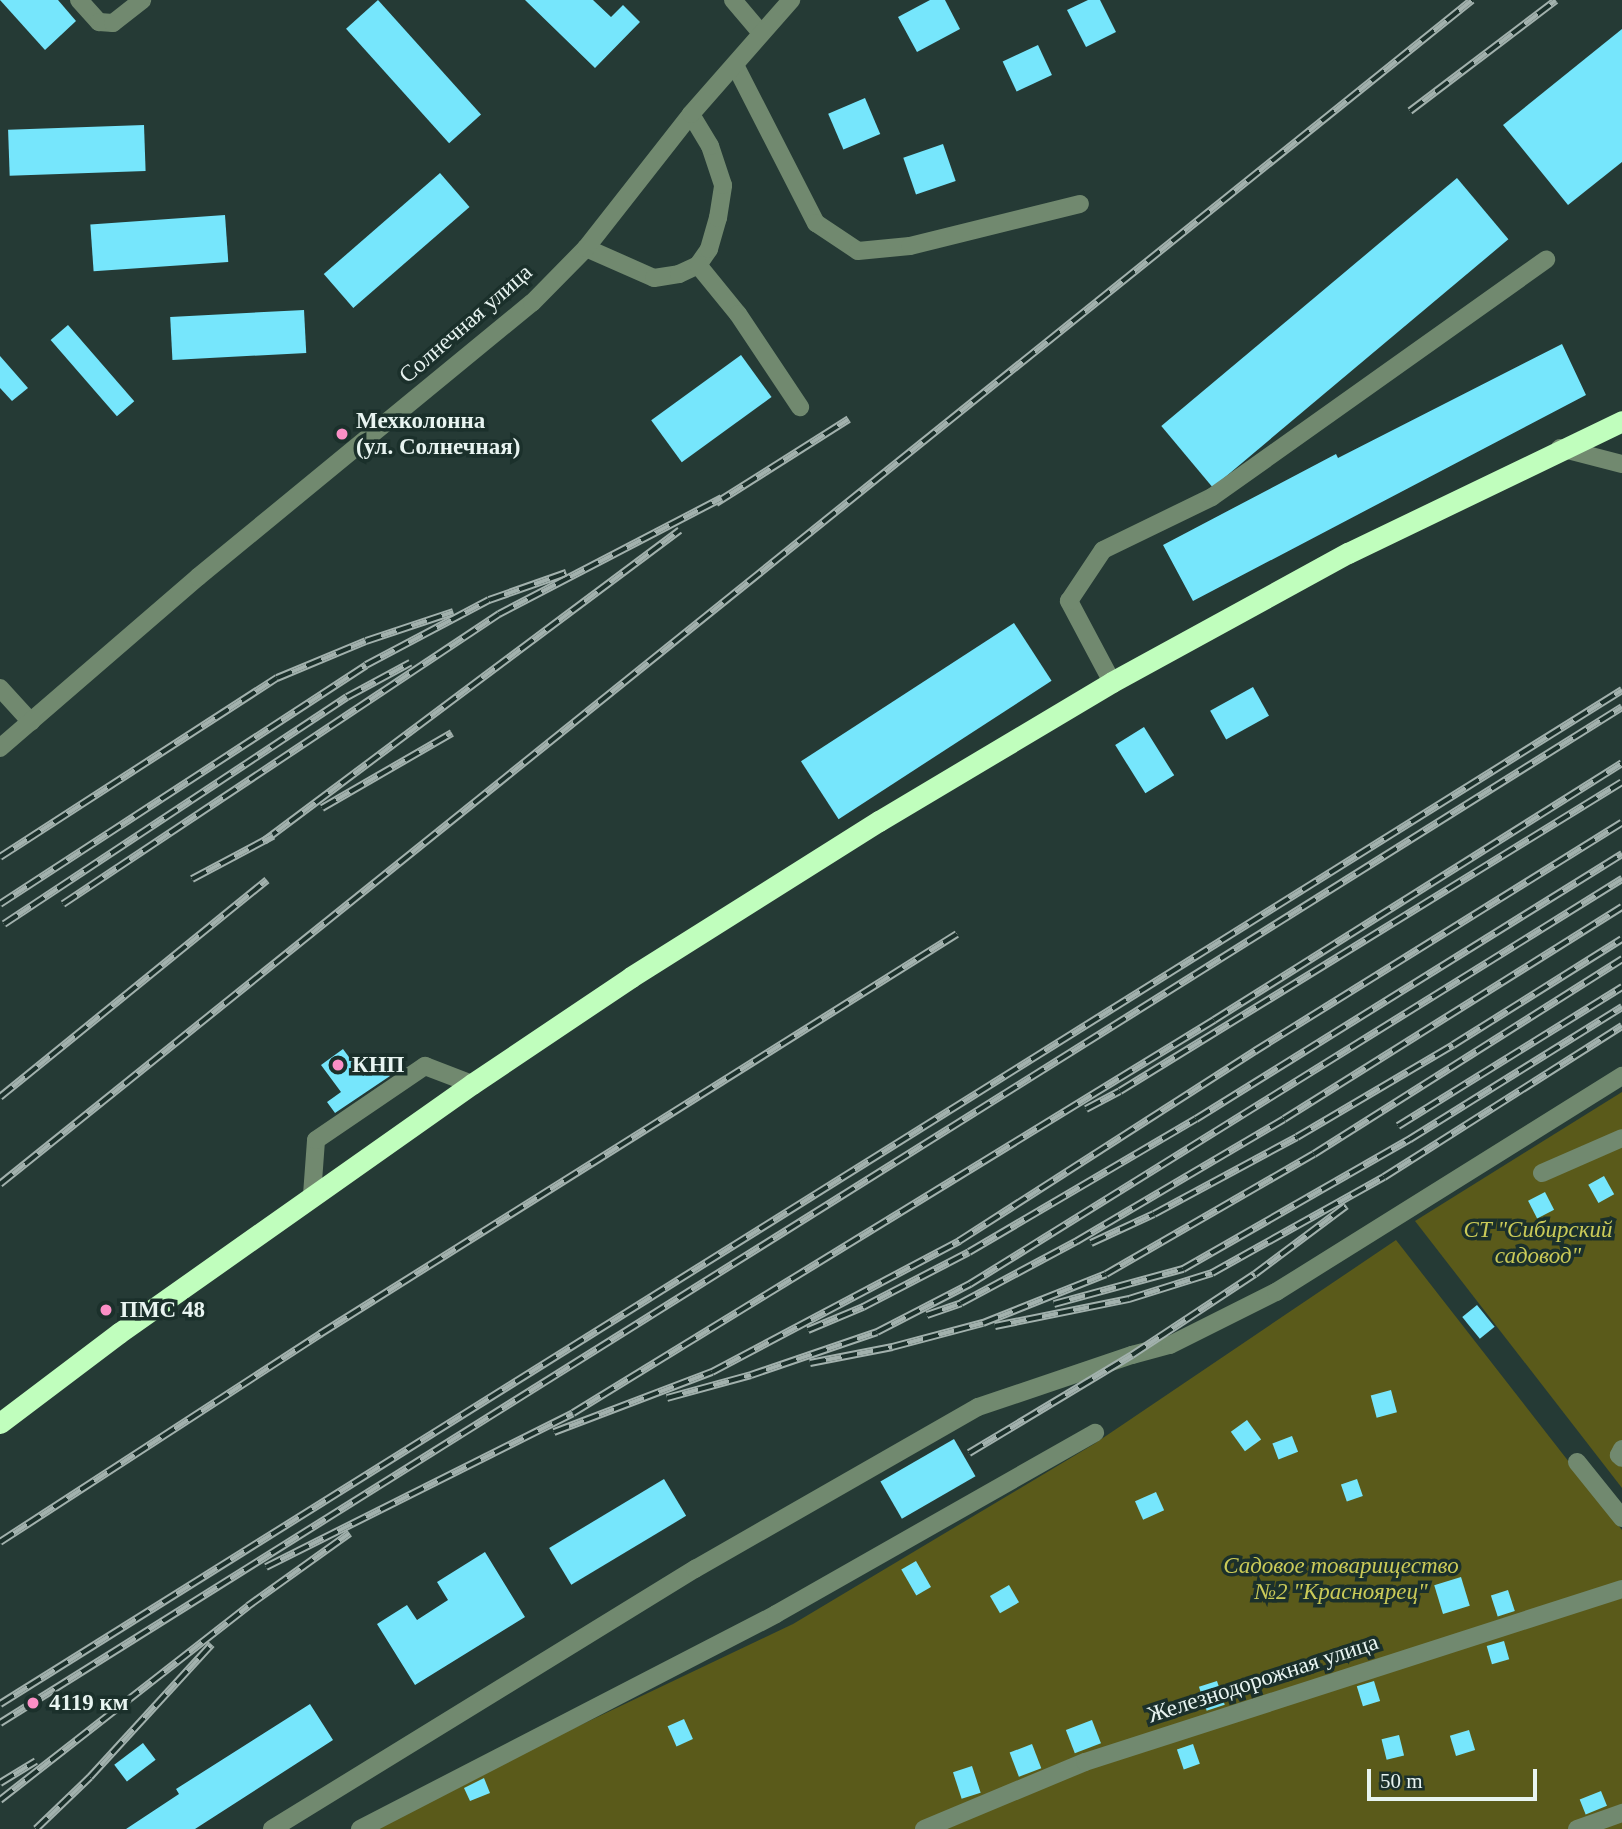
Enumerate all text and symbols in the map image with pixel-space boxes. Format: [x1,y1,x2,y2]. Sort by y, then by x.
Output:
street label: Солнечная улица [394,259,538,389]
place label: Мехколонна (ул. Солнечная) [356,407,520,461]
marker: Мехколонна (ул. Солнечная) [334,426,350,442]
place label: КНП [352,1051,404,1079]
marker: КНП [330,1057,346,1073]
park label: СТ "Сибирский садовод" [1464,1216,1612,1270]
place label: ПМС 48 [120,1296,205,1324]
marker: ПМС 48 [98,1302,114,1318]
park label: Садовое товарищество №2 "Красноярец" [1223,1552,1459,1606]
street label: Железнодорожная улица [1144,1629,1382,1729]
place label: 4119 км [49,1689,128,1717]
marker: 4119 км [23,1693,43,1713]
scale bar [1370,1756,1540,1800]
text: 50 m [1380,1769,1423,1793]

